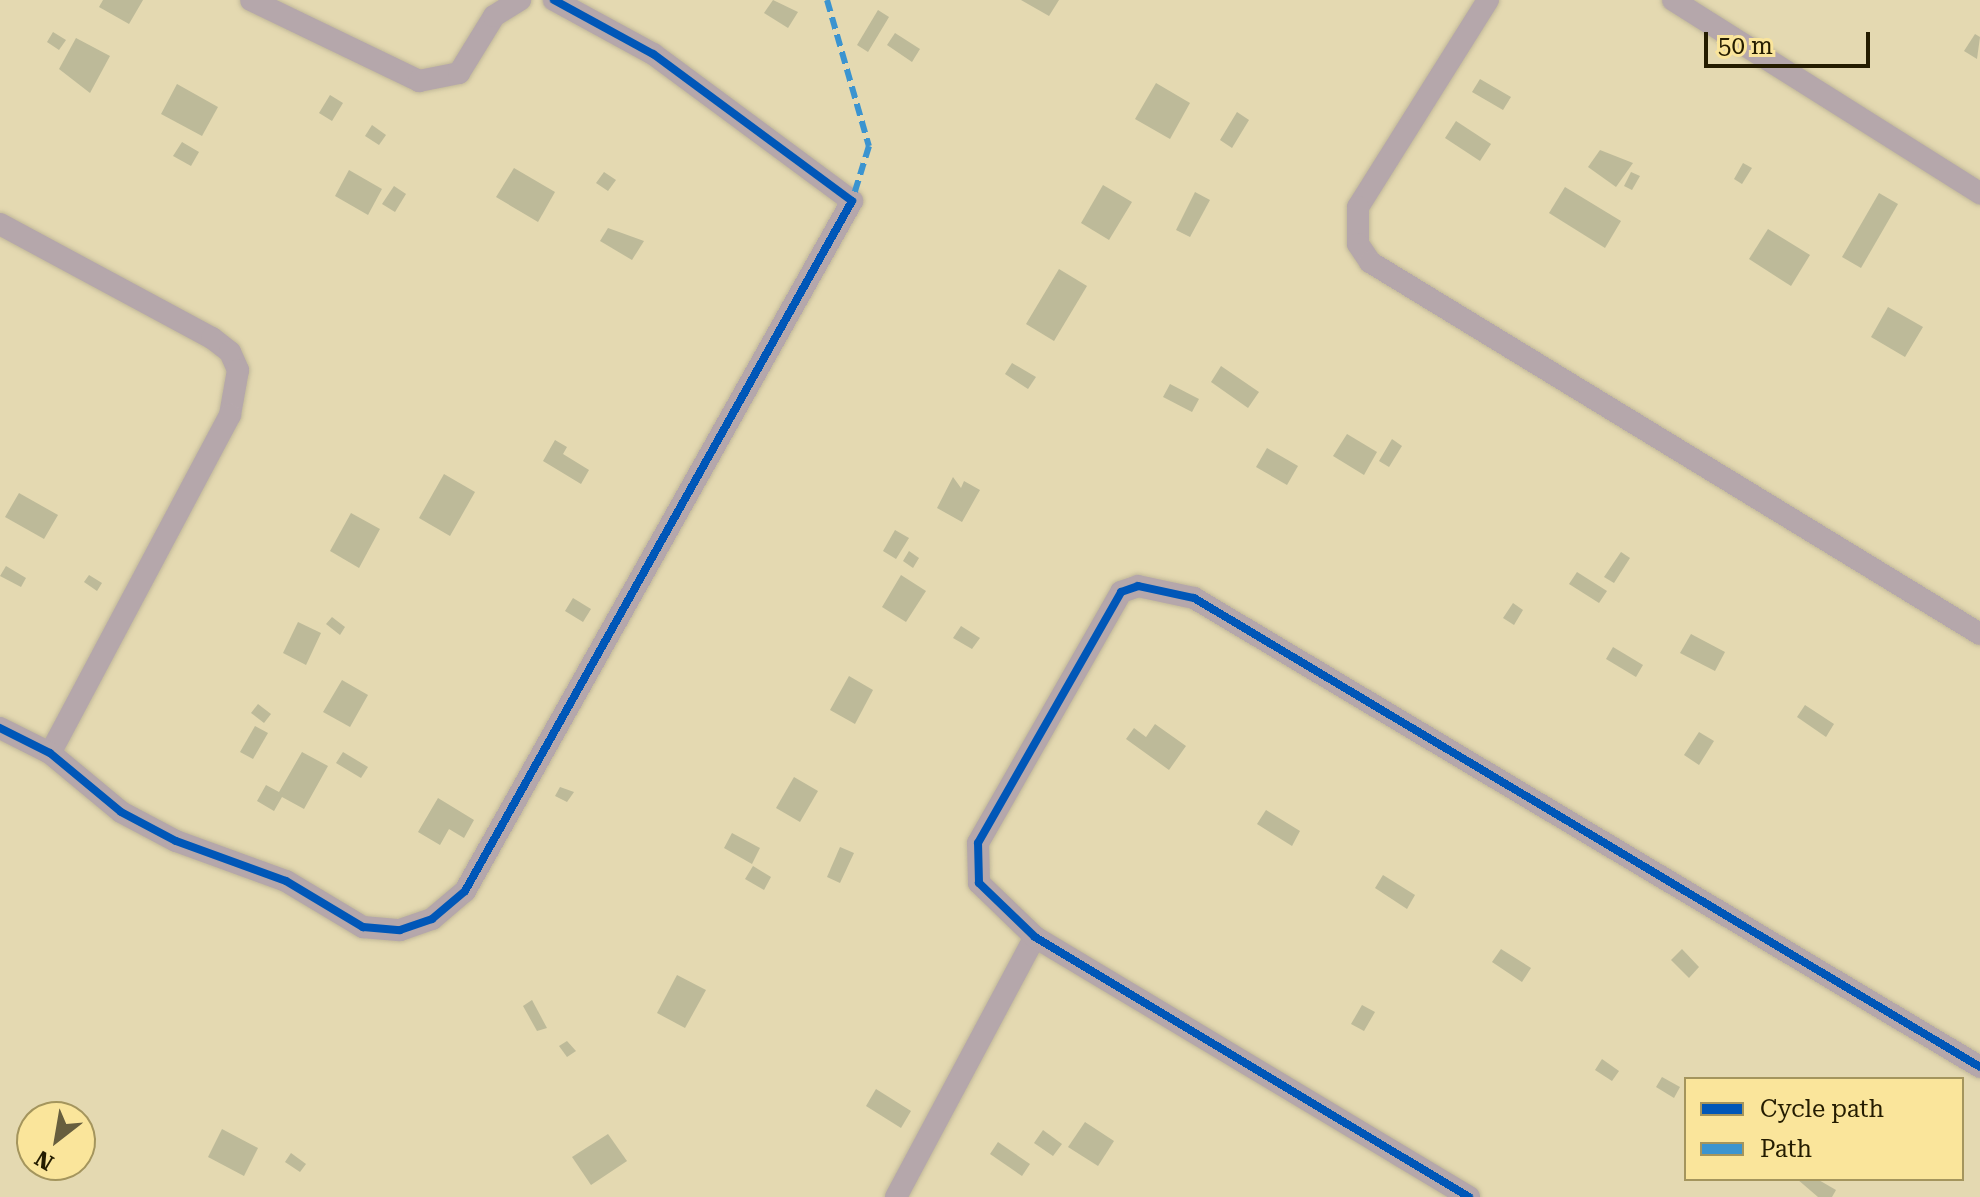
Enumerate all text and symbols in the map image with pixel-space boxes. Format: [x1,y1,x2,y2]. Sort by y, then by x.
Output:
scale bar [1708,16,1874,66]
text: 50 m [1718,32,1773,60]
legend [1684,1077,1964,1181]
text: Cycle path [1760,1095,1884,1123]
north arrow [16,1101,96,1181]
text: Path [1760,1135,1812,1163]
text: N [31,1145,58,1175]

